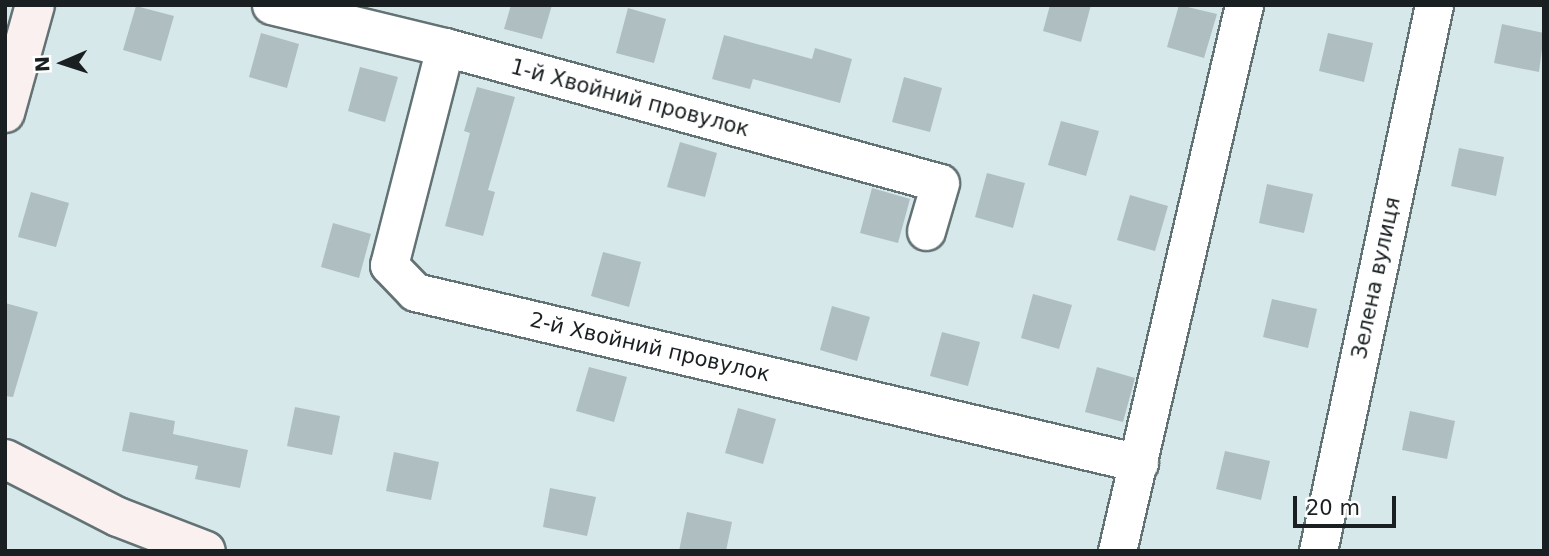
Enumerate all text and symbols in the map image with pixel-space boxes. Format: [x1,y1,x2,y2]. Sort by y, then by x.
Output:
north arrow [28,28,98,98]
street label: 1-й Хвойний провулок [508,54,752,142]
text: N [31,56,53,73]
street label: Зелена вулиця [1347,195,1405,361]
street label: 2-й Хвойний провулок [527,307,773,387]
scale bar [1297,482,1400,526]
text: 20 m [1306,496,1360,520]

